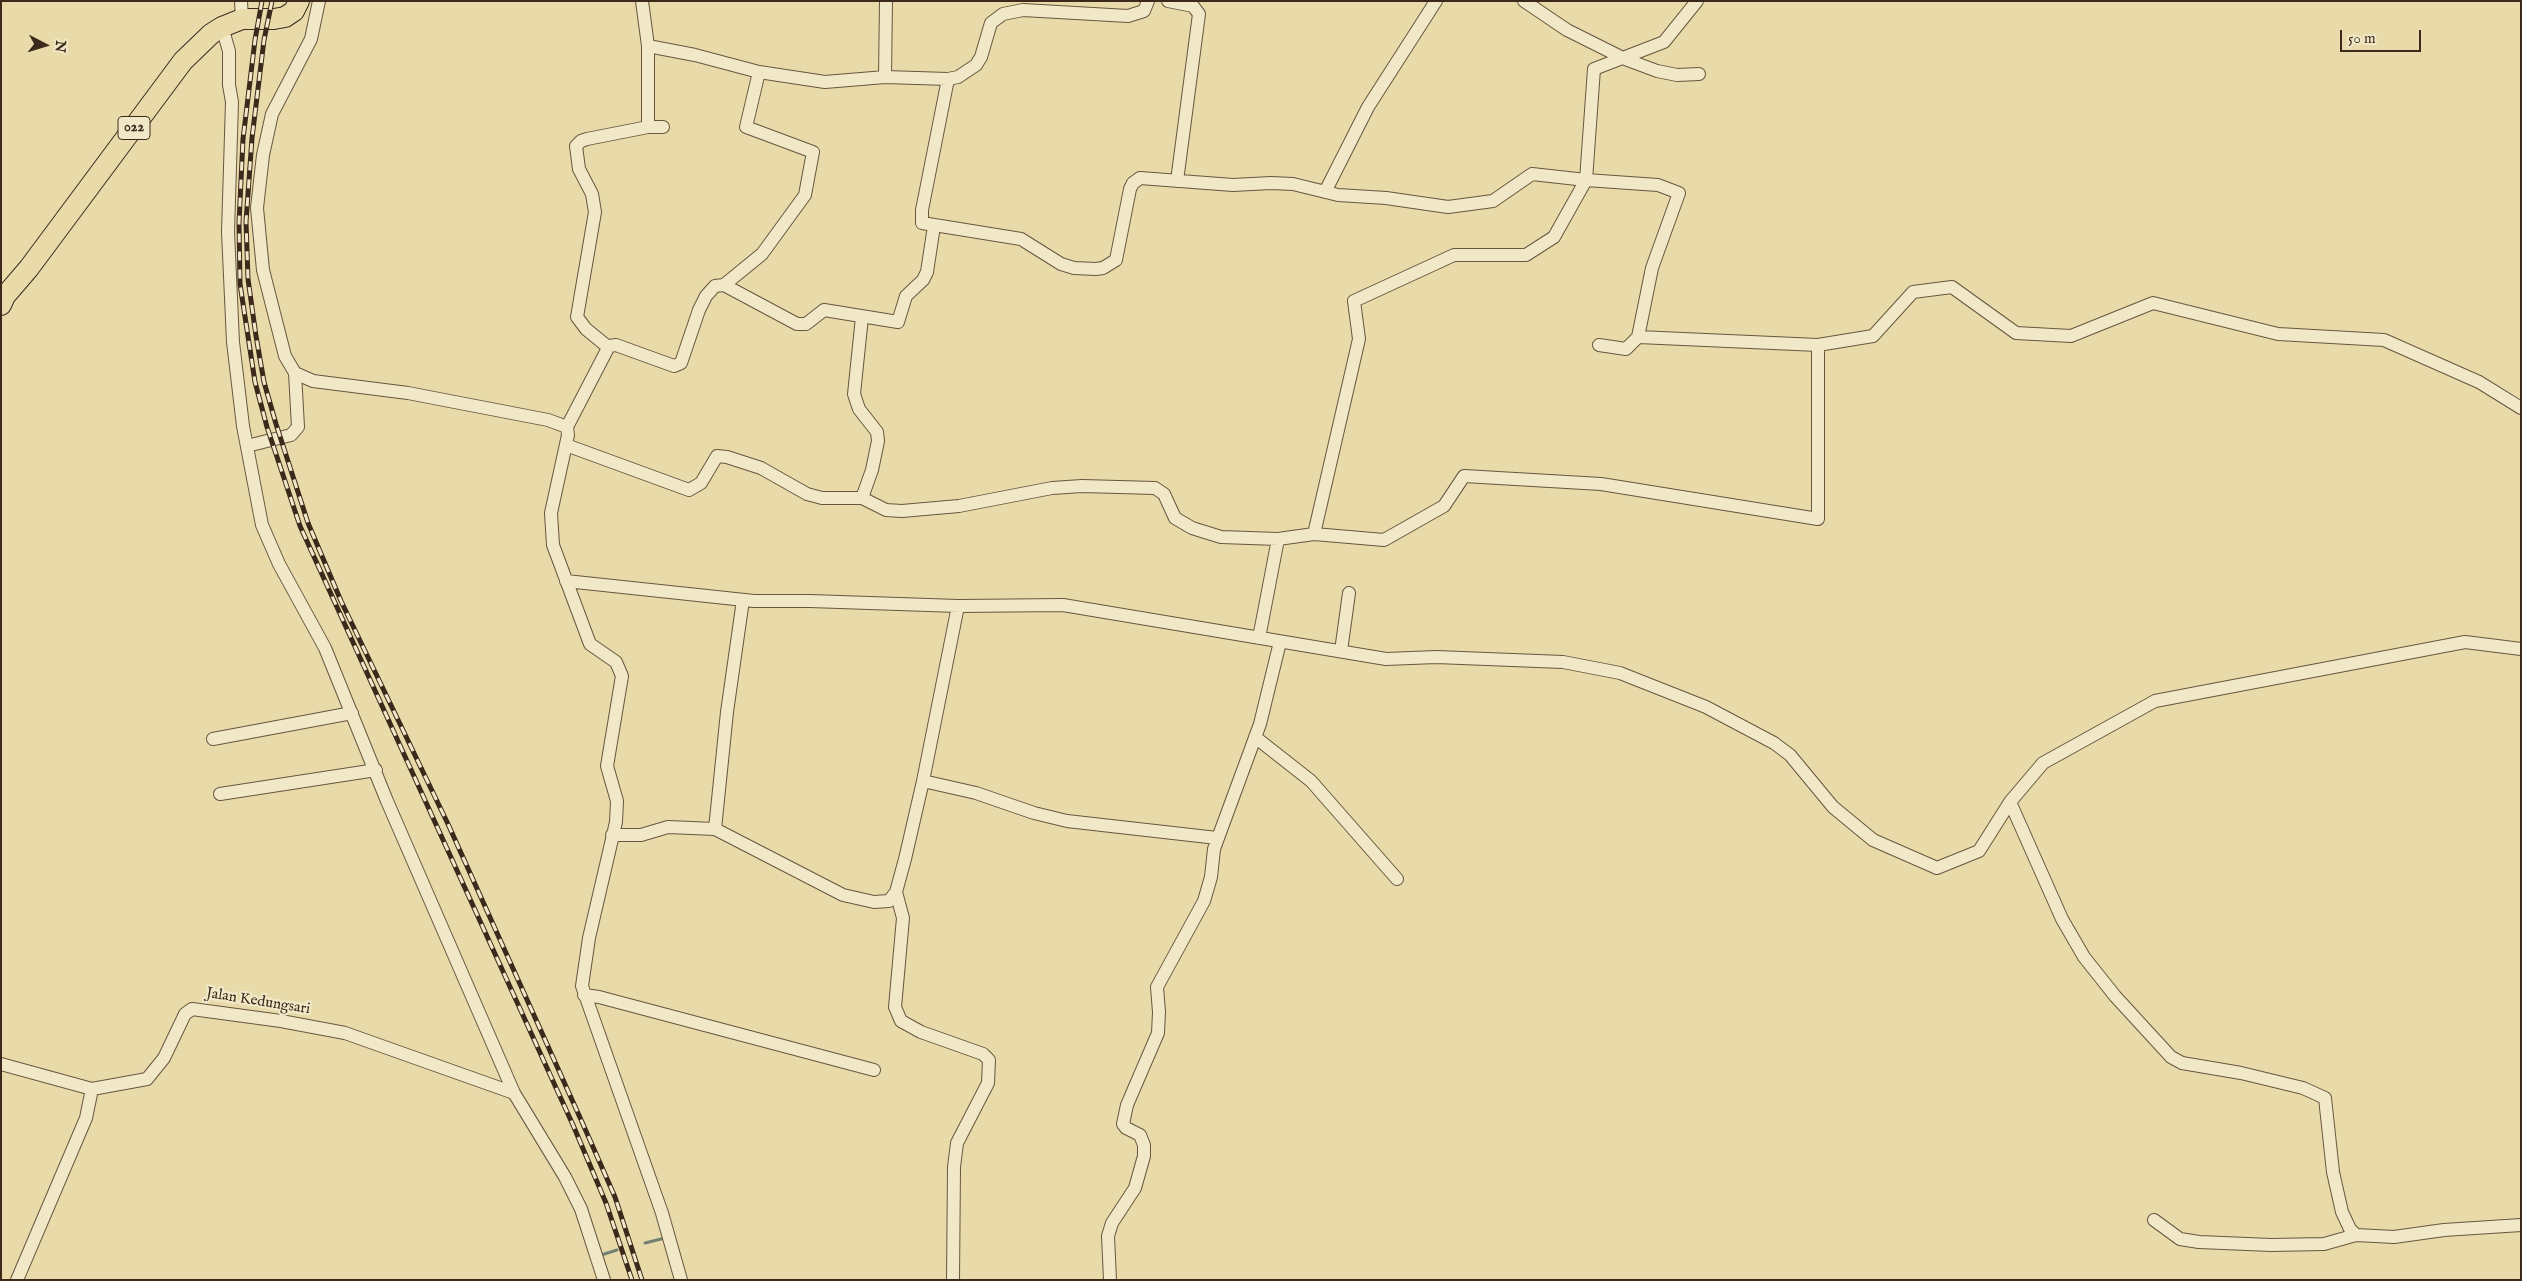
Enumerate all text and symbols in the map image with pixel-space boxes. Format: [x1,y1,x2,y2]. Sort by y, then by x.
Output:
north arrow [20,20,70,70]
scale bar [2342,20,2423,52]
text: 50 m [2348,29,2376,48]
text: N [50,39,69,53]
road number: 022 [118,116,150,140]
street label: Jalan Kedungsari [205,985,311,1019]

